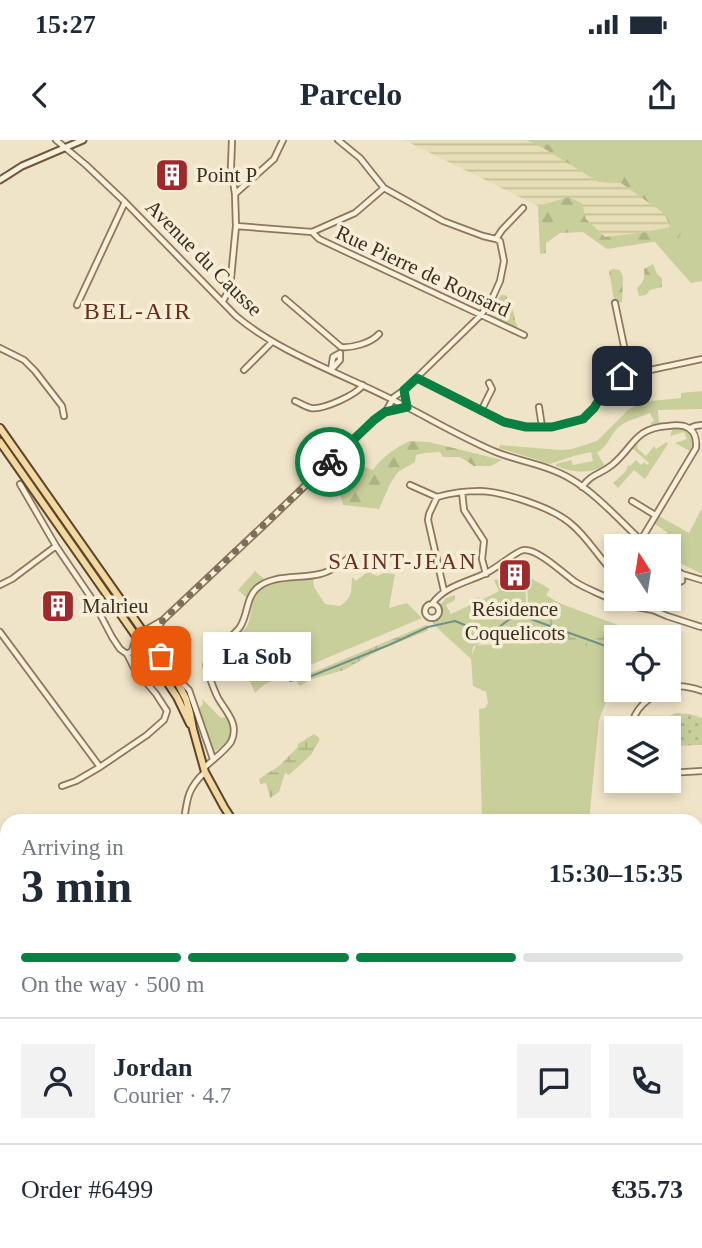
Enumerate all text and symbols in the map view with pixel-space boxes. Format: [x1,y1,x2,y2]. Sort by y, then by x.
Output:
text: 15:27 [35,10,96,39]
icon: back [21,76,59,114]
text: Parcelo [300,76,402,112]
icon: share [643,76,681,114]
building icon: Point P [153,156,191,194]
place label: Point P [196,163,257,187]
street label: Avenue du Causse [141,195,267,321]
street label: Rue Pierre de Ronsard [332,220,514,322]
district label: BEL-AIR [84,298,192,324]
pin [592,346,652,406]
icon: home [603,357,641,395]
courier [295,427,365,497]
icon: bike [311,443,349,481]
north arrow [604,534,681,611]
map controls [604,534,681,793]
district label: SAINT-JEAN [328,549,478,574]
building icon: Résidence Coquelicots [496,556,534,594]
building icon: Malrieu [39,587,77,625]
place label: Malrieu [82,594,149,618]
place label: Résidence Coquelicots [465,597,565,645]
button: locate [604,625,681,702]
pin [131,626,191,686]
callout: La Sob [203,631,312,680]
icon: bag [142,637,180,675]
text: La Sob [222,644,292,669]
button: layers [604,716,681,793]
text: Arriving in [21,835,124,860]
text: 15:30–15:35 [549,859,683,888]
text: 3 min [21,861,132,912]
text: On the way · 500 m [21,972,204,997]
button: person [21,1044,95,1118]
button: chat [517,1044,591,1118]
button: phone [609,1044,683,1118]
text: Jordan [113,1053,192,1082]
text: Courier · 4.7 [113,1083,231,1108]
text: Order #6499 [21,1175,153,1204]
text: €35.73 [612,1175,683,1204]

